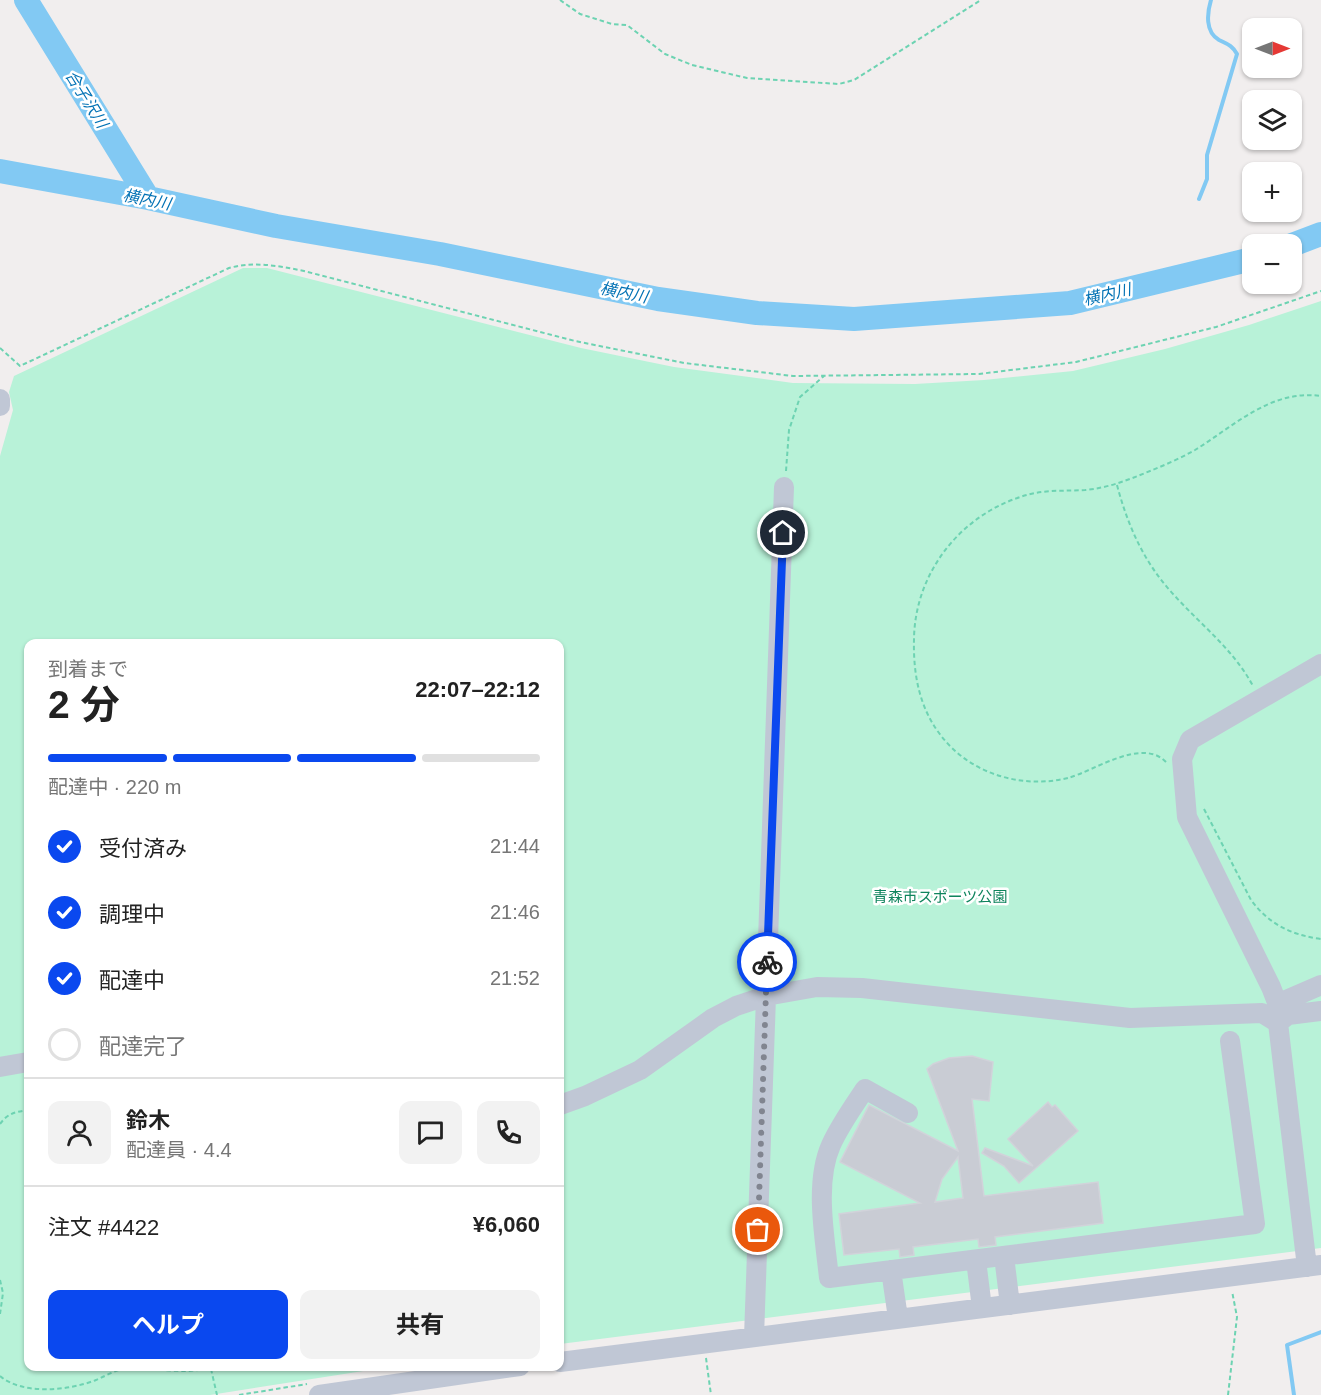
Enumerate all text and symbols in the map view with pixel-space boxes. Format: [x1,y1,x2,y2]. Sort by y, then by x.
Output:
north arrow [1242,18,1302,78]
map controls [1242,18,1302,294]
water label: 合子沢川 [62,68,112,133]
button: layers [1242,90,1302,150]
button: + [1242,162,1302,222]
water label: 横内川 [122,187,174,213]
button: − [1242,234,1302,294]
water label: 横内川 [599,280,651,306]
water label: 横内川 [1082,280,1134,308]
pin [757,507,808,558]
icon: home [766,516,799,549]
text: 到着まで [48,658,128,680]
text: 22:07–22:12 [415,677,540,702]
text: 2 分 [48,683,120,726]
text: 配達中 · 220 m [48,776,181,798]
icon: check [48,830,81,863]
text: 21:44 [490,835,540,857]
text: 受付済み [99,836,187,861]
park label: 青森市スポーツ公園 [873,888,1007,905]
icon: check [48,896,81,929]
text: 21:46 [490,901,540,923]
text: 調理中 [99,902,165,927]
courier [737,932,797,992]
icon: bike [751,946,784,979]
icon: check [48,962,81,995]
text: 21:52 [490,967,540,989]
text: 配達中 [99,968,165,993]
text: 配達完了 [99,1034,187,1059]
button: person [48,1101,111,1164]
button: chat [399,1101,462,1164]
button: phone [477,1101,540,1164]
text: 鈴木 [126,1108,170,1133]
text: 配達員 · 4.4 [126,1139,232,1161]
pin [732,1204,783,1255]
text: ¥6,060 [473,1212,540,1237]
icon: bag [741,1213,774,1246]
text: 注文 #4422 [48,1215,159,1240]
button: ヘルプ [48,1290,288,1359]
button: 共有 [300,1290,540,1359]

